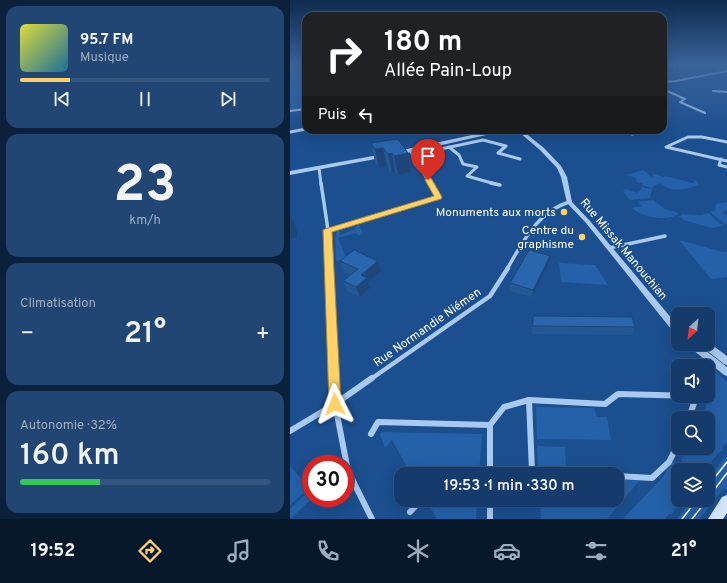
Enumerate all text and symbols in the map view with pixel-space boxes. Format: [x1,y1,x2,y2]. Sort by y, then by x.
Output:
text: 180 m [384,25,462,61]
icon: right [318,28,370,80]
text: 95.7 FM [80,31,133,50]
text: Musique [80,50,129,66]
text: Allée Pain-Loup [384,60,512,83]
icon: previous [51,88,73,110]
icon: pause [134,88,156,110]
icon: next [217,88,239,110]
icon: left [355,104,377,126]
text: Puis [318,106,347,125]
pin [411,139,445,180]
icon: arrive [417,145,439,167]
text: 23 [114,154,176,220]
street label: Rue Missak Manouchian [576,195,671,304]
place label: Monuments aux morts [436,205,556,221]
marker: Monuments aux morts [559,207,569,217]
text: km/h [129,213,161,229]
place label: Centre du graphisme [517,223,574,253]
marker: Centre du graphisme [577,232,587,242]
street label: Rue Normandie Niémen [371,285,485,371]
text: Climatisation [20,296,96,312]
north arrow [671,307,715,351]
map controls [671,307,715,507]
text: 21° [124,316,166,353]
text: − [20,321,34,348]
text: + [256,321,270,348]
button: sound [671,359,715,403]
position arrow [314,383,356,425]
button: search [671,411,715,455]
text: Autonomie · 32% [20,418,117,434]
text: 160 km [20,438,120,475]
speed limit sign: 30 [302,455,354,507]
button: layers [671,463,715,507]
text: 19:53 · 1 min · 330 m [443,477,575,496]
icon: directions [136,537,164,565]
icon: music [225,537,253,565]
icon: phone [314,537,342,565]
icon: climate [404,537,432,565]
icon: car [493,537,521,565]
icon: filters [582,537,610,565]
text: 19:52 [31,540,75,563]
text: 21° [671,540,696,563]

